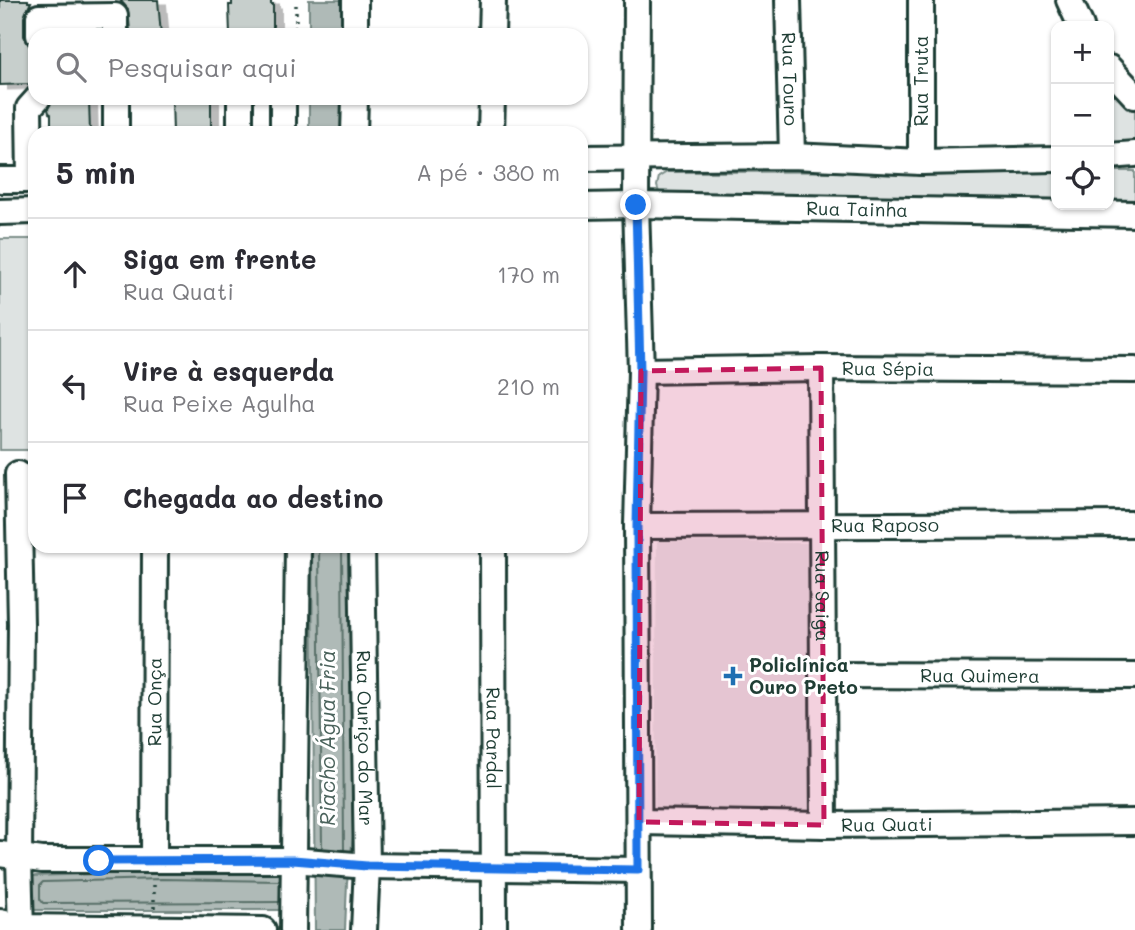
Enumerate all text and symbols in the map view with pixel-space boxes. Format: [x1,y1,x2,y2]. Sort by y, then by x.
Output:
map controls [1051,21,1114,210]
button: + [1051,21,1114,84]
search box [28,28,588,105]
street label: Rua Touro [777,32,804,126]
street label: Rua Truta [908,35,933,127]
icon: search [52,48,90,86]
text: Pesquisar aqui [108,50,297,84]
button: − [1051,84,1114,147]
button: locate [1051,147,1114,210]
text: 5 min [56,152,136,192]
text: A pé · 380 m [416,157,560,187]
route end [620,189,651,220]
street label: Rua Tainha [806,195,908,222]
text: Siga em frente [123,242,317,276]
icon: ahead [56,255,94,293]
text: 170 m [497,259,560,289]
text: Rua Quati [123,276,234,306]
text: Vire à esquerda [123,354,334,388]
street label: Rua Sépia [842,355,934,381]
icon: left [56,367,94,405]
text: 210 m [497,371,560,401]
text: Rua Peixe Agulha [123,388,316,418]
icon: arrive [56,479,94,517]
text: Chegada ao destino [123,481,383,515]
street label: Rua Raposo [831,512,939,537]
street label: Rua Saiga [810,550,836,642]
water label: Riacho Água Fria [313,650,340,826]
street label: Rua Ouriço do Mar [352,650,379,826]
place label: Policlínica Ouro Preto [749,652,858,699]
street label: Rua Onça [141,657,167,747]
street label: Rua Quimera [920,662,1040,688]
marker: Policlínica Ouro Preto [723,666,743,686]
street label: Rua Pardal [481,687,507,789]
street label: Rua Quati [841,811,933,837]
route start [83,845,114,876]

